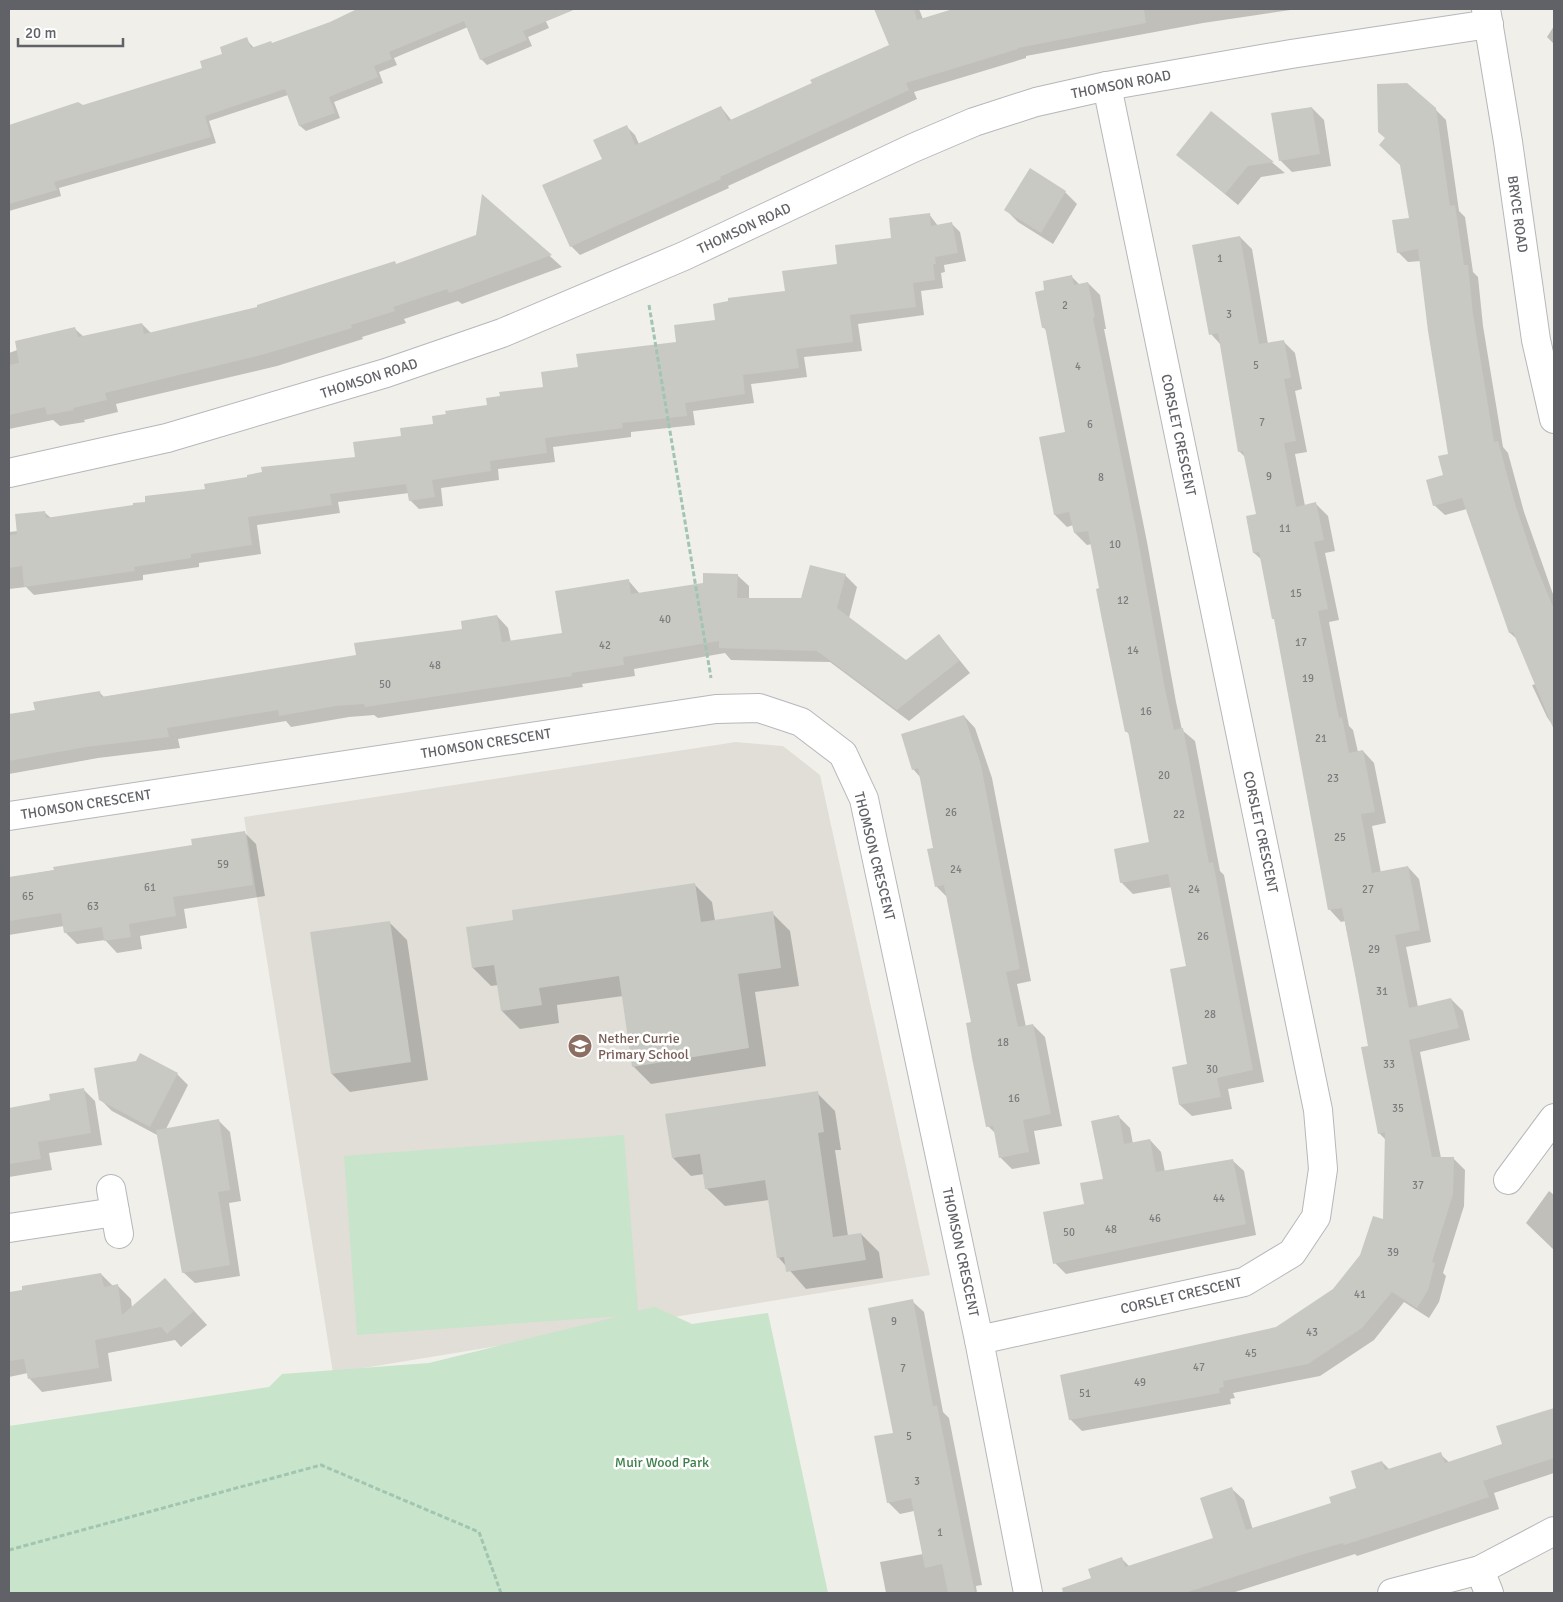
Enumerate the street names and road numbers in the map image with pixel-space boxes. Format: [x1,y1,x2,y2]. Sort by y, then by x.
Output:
street label: THOMSON ROAD [1070,66,1172,102]
street label: BRYCE ROAD [1504,174,1531,254]
street label: THOMSON ROAD [695,199,794,258]
street label: THOMSON ROAD [318,355,420,402]
street label: CORSLET CRESCENT [1157,373,1200,498]
street label: THOMSON CRESCENT [420,725,553,762]
street label: CORSLET CRESCENT [1239,770,1282,895]
street label: THOMSON CRESCENT [20,786,153,823]
street label: THOMSON CRESCENT [850,790,899,922]
street label: THOMSON CRESCENT [939,1186,983,1318]
street label: CORSLET CRESCENT [1119,1273,1244,1318]

